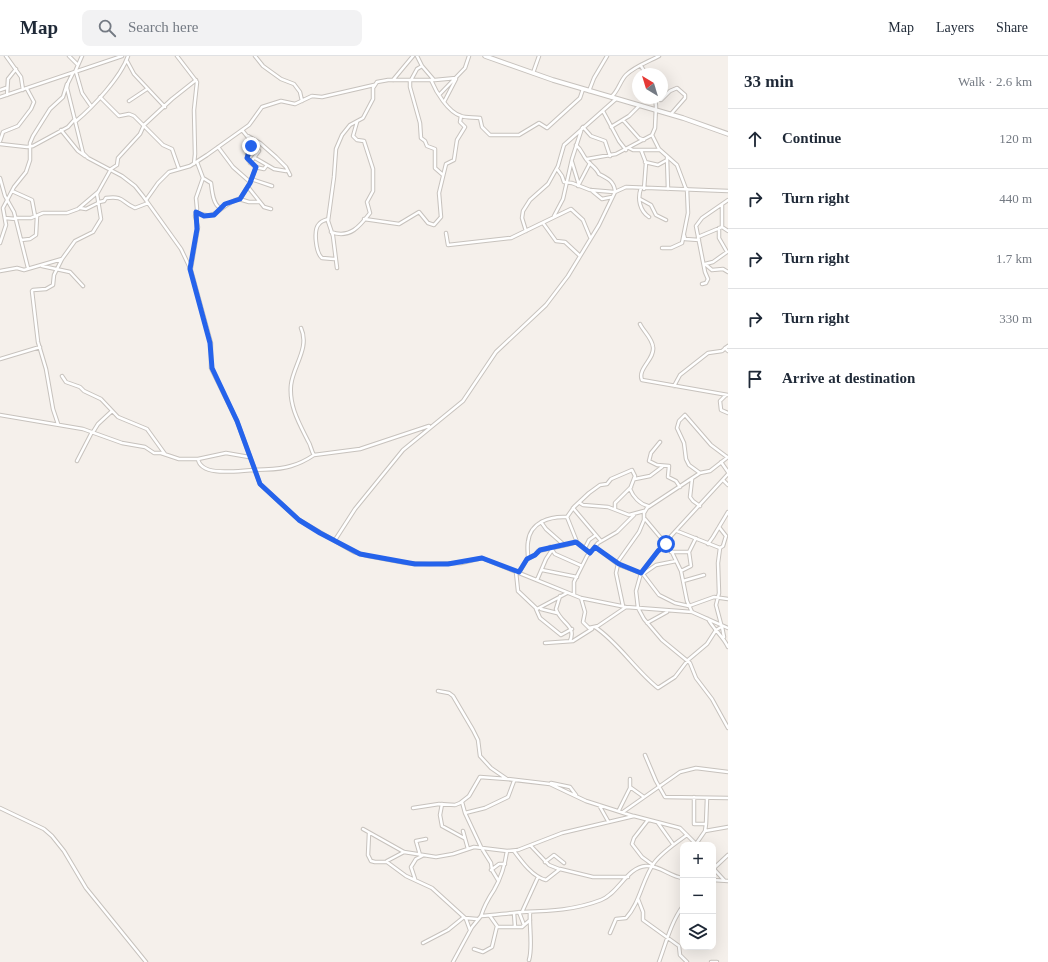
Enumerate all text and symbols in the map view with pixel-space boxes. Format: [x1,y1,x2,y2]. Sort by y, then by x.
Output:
search box [82,10,362,46]
text: Map [20,17,58,38]
icon: search [96,17,118,39]
text: Search here [128,19,198,35]
text: Map [888,20,914,35]
text: Layers [936,20,974,35]
text: Share [996,20,1028,35]
north arrow [632,68,668,104]
text: 33 min [744,72,794,91]
text: Walk · 2.6 km [958,74,1032,89]
icon: ahead [744,128,766,150]
text: Continue [782,130,841,146]
text: 120 m [999,131,1032,146]
route end [242,137,260,155]
icon: right [744,188,766,210]
text: Turn right [782,190,849,206]
text: 440 m [999,191,1032,206]
icon: right [744,248,766,270]
text: Turn right [782,250,849,266]
text: 1.7 km [996,251,1032,266]
icon: right [744,308,766,330]
text: Turn right [782,310,849,326]
text: 330 m [999,311,1032,326]
icon: arrive [744,368,766,390]
text: Arrive at destination [782,370,915,386]
route start [657,535,675,553]
map controls [680,842,716,950]
button: + [680,842,716,878]
button: − [680,878,716,914]
button: layers [680,914,716,950]

